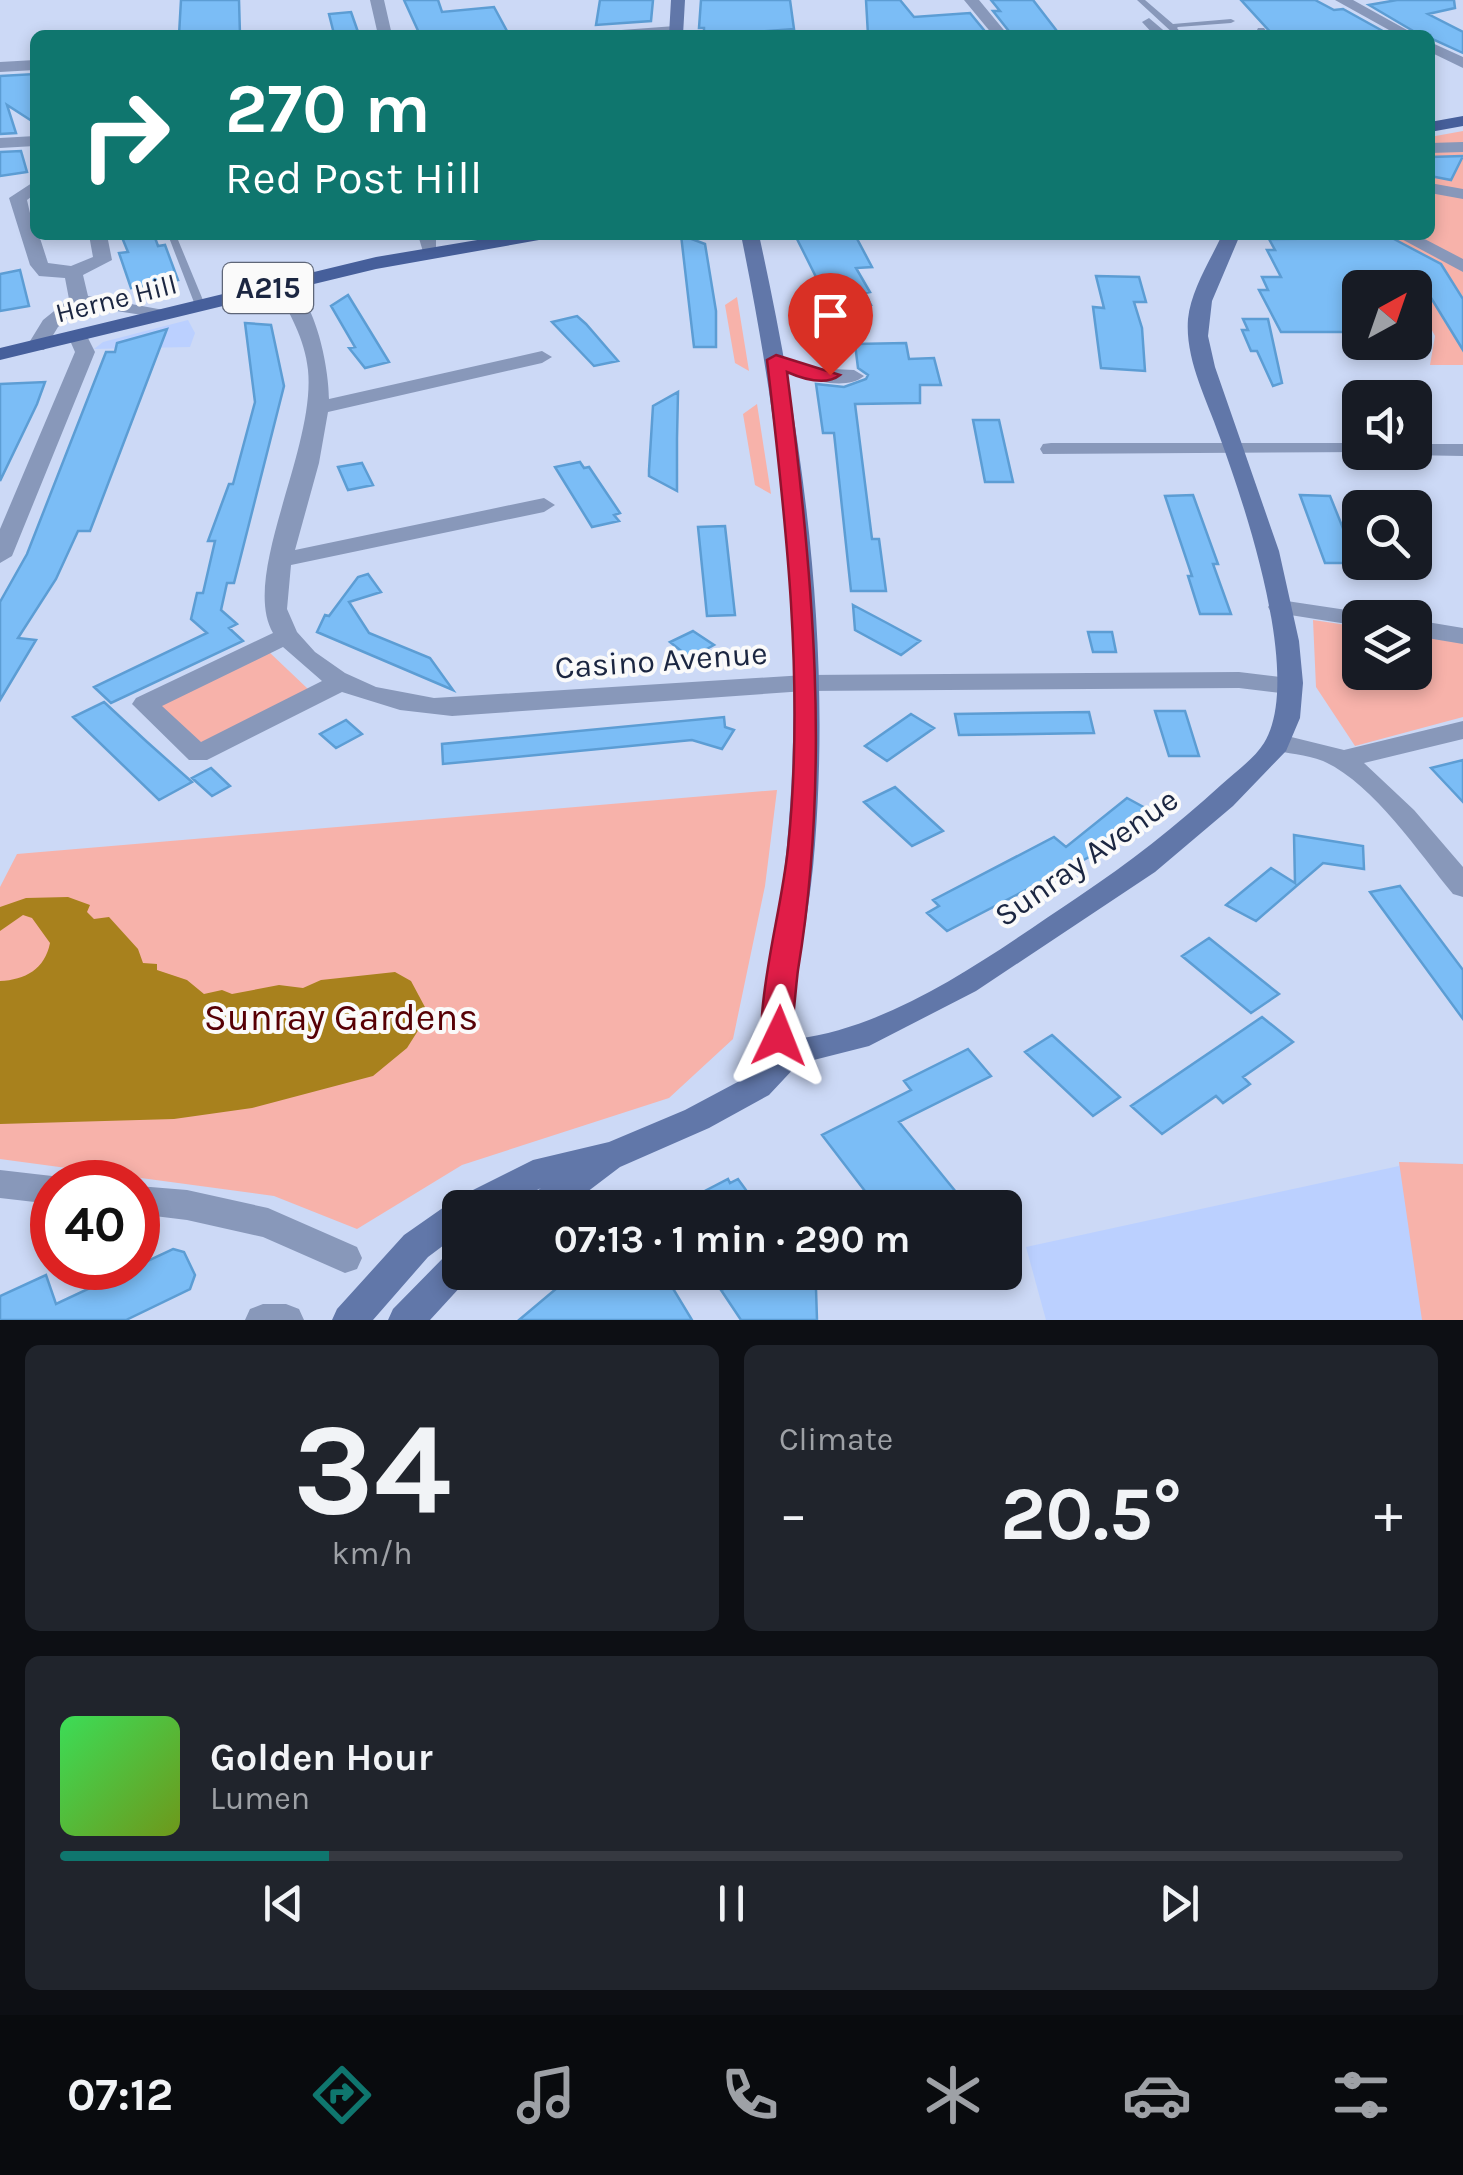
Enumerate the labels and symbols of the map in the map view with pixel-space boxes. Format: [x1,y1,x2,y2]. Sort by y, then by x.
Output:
road number: A215 [223,263,313,313]
street label: Herne Hill [52,267,180,329]
north arrow [1342,270,1432,360]
pin [788,273,873,376]
street label: Casino Avenue [553,635,769,686]
street label: Sunray Avenue [988,781,1185,934]
position arrow [727,984,831,1088]
park label: Sunray Gardens [204,995,478,1040]
speed limit sign: 40 [30,1160,160,1290]

